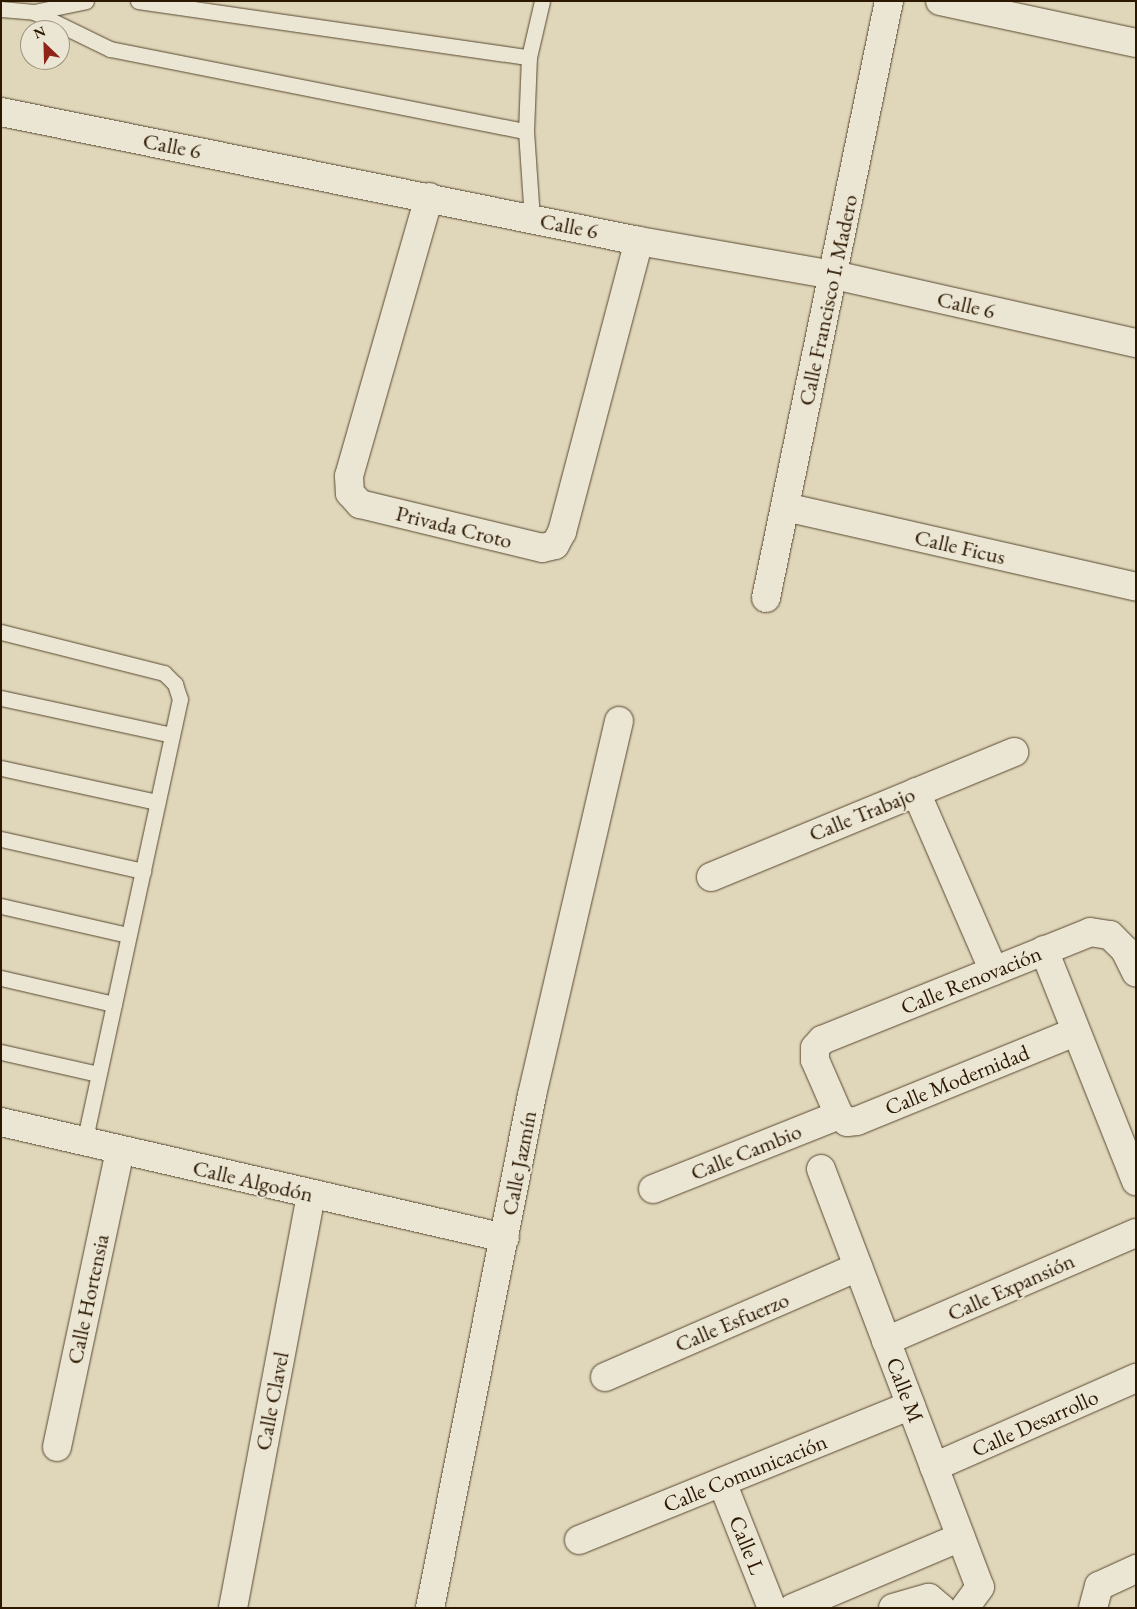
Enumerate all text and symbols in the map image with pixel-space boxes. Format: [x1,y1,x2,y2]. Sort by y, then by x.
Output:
north arrow [20,20,70,70]
text: N [30,22,48,43]
street label: Calle 6 [141,127,203,165]
street label: Calle Francisco I. Madero [793,192,863,408]
street label: Calle 6 [538,207,600,245]
street label: Calle 6 [935,286,997,324]
street label: Privada Croto [393,500,515,554]
street label: Calle Ficus [912,524,1008,570]
street label: Calle Trabajo [805,781,919,847]
street label: Calle Renovación [897,940,1045,1020]
street label: Calle Modernidad [881,1039,1033,1121]
street label: Calle Jazmín [496,1108,542,1218]
street label: Calle Cambio [687,1118,805,1186]
street label: Calle Algodón [190,1154,316,1208]
street label: Calle Hortensia [61,1232,115,1366]
street label: Calle Expansión [943,1247,1079,1327]
street label: Calle Esfuerzo [671,1286,793,1358]
street label: Calle Clavel [249,1349,295,1453]
street label: Calle M [881,1354,929,1426]
street label: Calle Desarrollo [968,1383,1102,1463]
street label: Calle Comunicación [659,1428,831,1518]
street label: Calle L [723,1512,771,1578]

